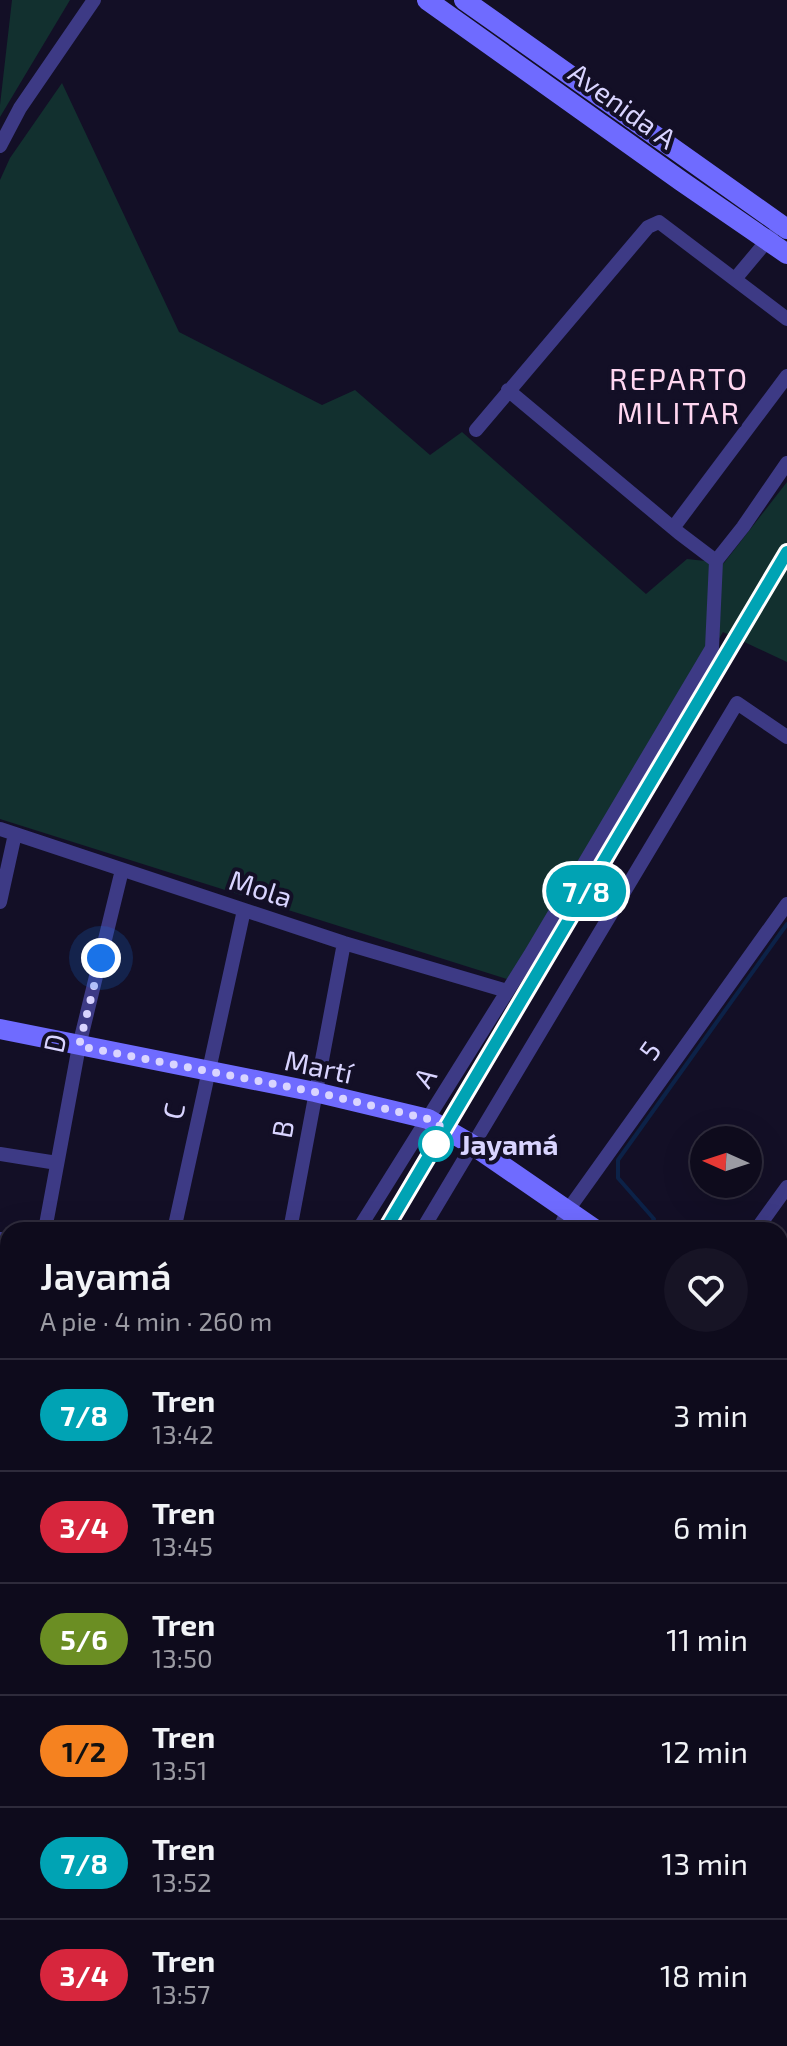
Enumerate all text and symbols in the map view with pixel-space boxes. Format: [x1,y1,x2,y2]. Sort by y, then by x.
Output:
street label: Avenida A [563,55,684,156]
district label: REPARTO MILITAR [609,360,749,430]
street label: Mola [225,862,297,914]
line badge: 7/8 [540,865,632,917]
text: 7/8 [562,874,610,908]
your location [81,938,121,978]
street label: D [35,1030,73,1056]
street label: 5 [631,1034,667,1066]
street label: Martí [282,1042,357,1090]
street label: A [405,1060,443,1093]
street label: C [155,1100,191,1122]
street label: B [264,1117,300,1141]
north arrow [690,1126,762,1198]
map controls [690,1126,762,1198]
marker: Jayamá [419,1127,453,1161]
place label: Jayamá [460,1127,559,1161]
button: heart [664,1248,748,1332]
text: Jayamá [40,1252,172,1298]
text: A pie · 4 min · 260 m [40,1305,272,1336]
text: Tren [152,1382,215,1418]
text: 3 min [673,1397,748,1433]
text: 7/8 [60,1398,108,1432]
text: 13:42 [152,1418,214,1449]
text: Tren [152,1494,215,1530]
text: 6 min [673,1509,748,1545]
text: 3/4 [59,1510,109,1544]
text: 13:45 [152,1530,213,1561]
text: Tren [152,1606,215,1642]
text: 11 min [666,1621,748,1657]
text: 5/6 [60,1622,108,1656]
text: 13:50 [152,1642,213,1673]
text: Tren [152,1718,215,1754]
text: 12 min [661,1733,748,1769]
text: 1/2 [62,1734,106,1768]
text: 13:51 [152,1754,207,1785]
text: Tren [152,1830,215,1866]
text: 13 min [662,1845,748,1881]
text: 7/8 [60,1846,108,1880]
text: 13:52 [152,1866,212,1897]
text: Tren [152,1942,215,1978]
text: 18 min [660,1957,748,1993]
text: 3/4 [59,1958,109,1992]
text: 13:57 [152,1978,210,2009]

